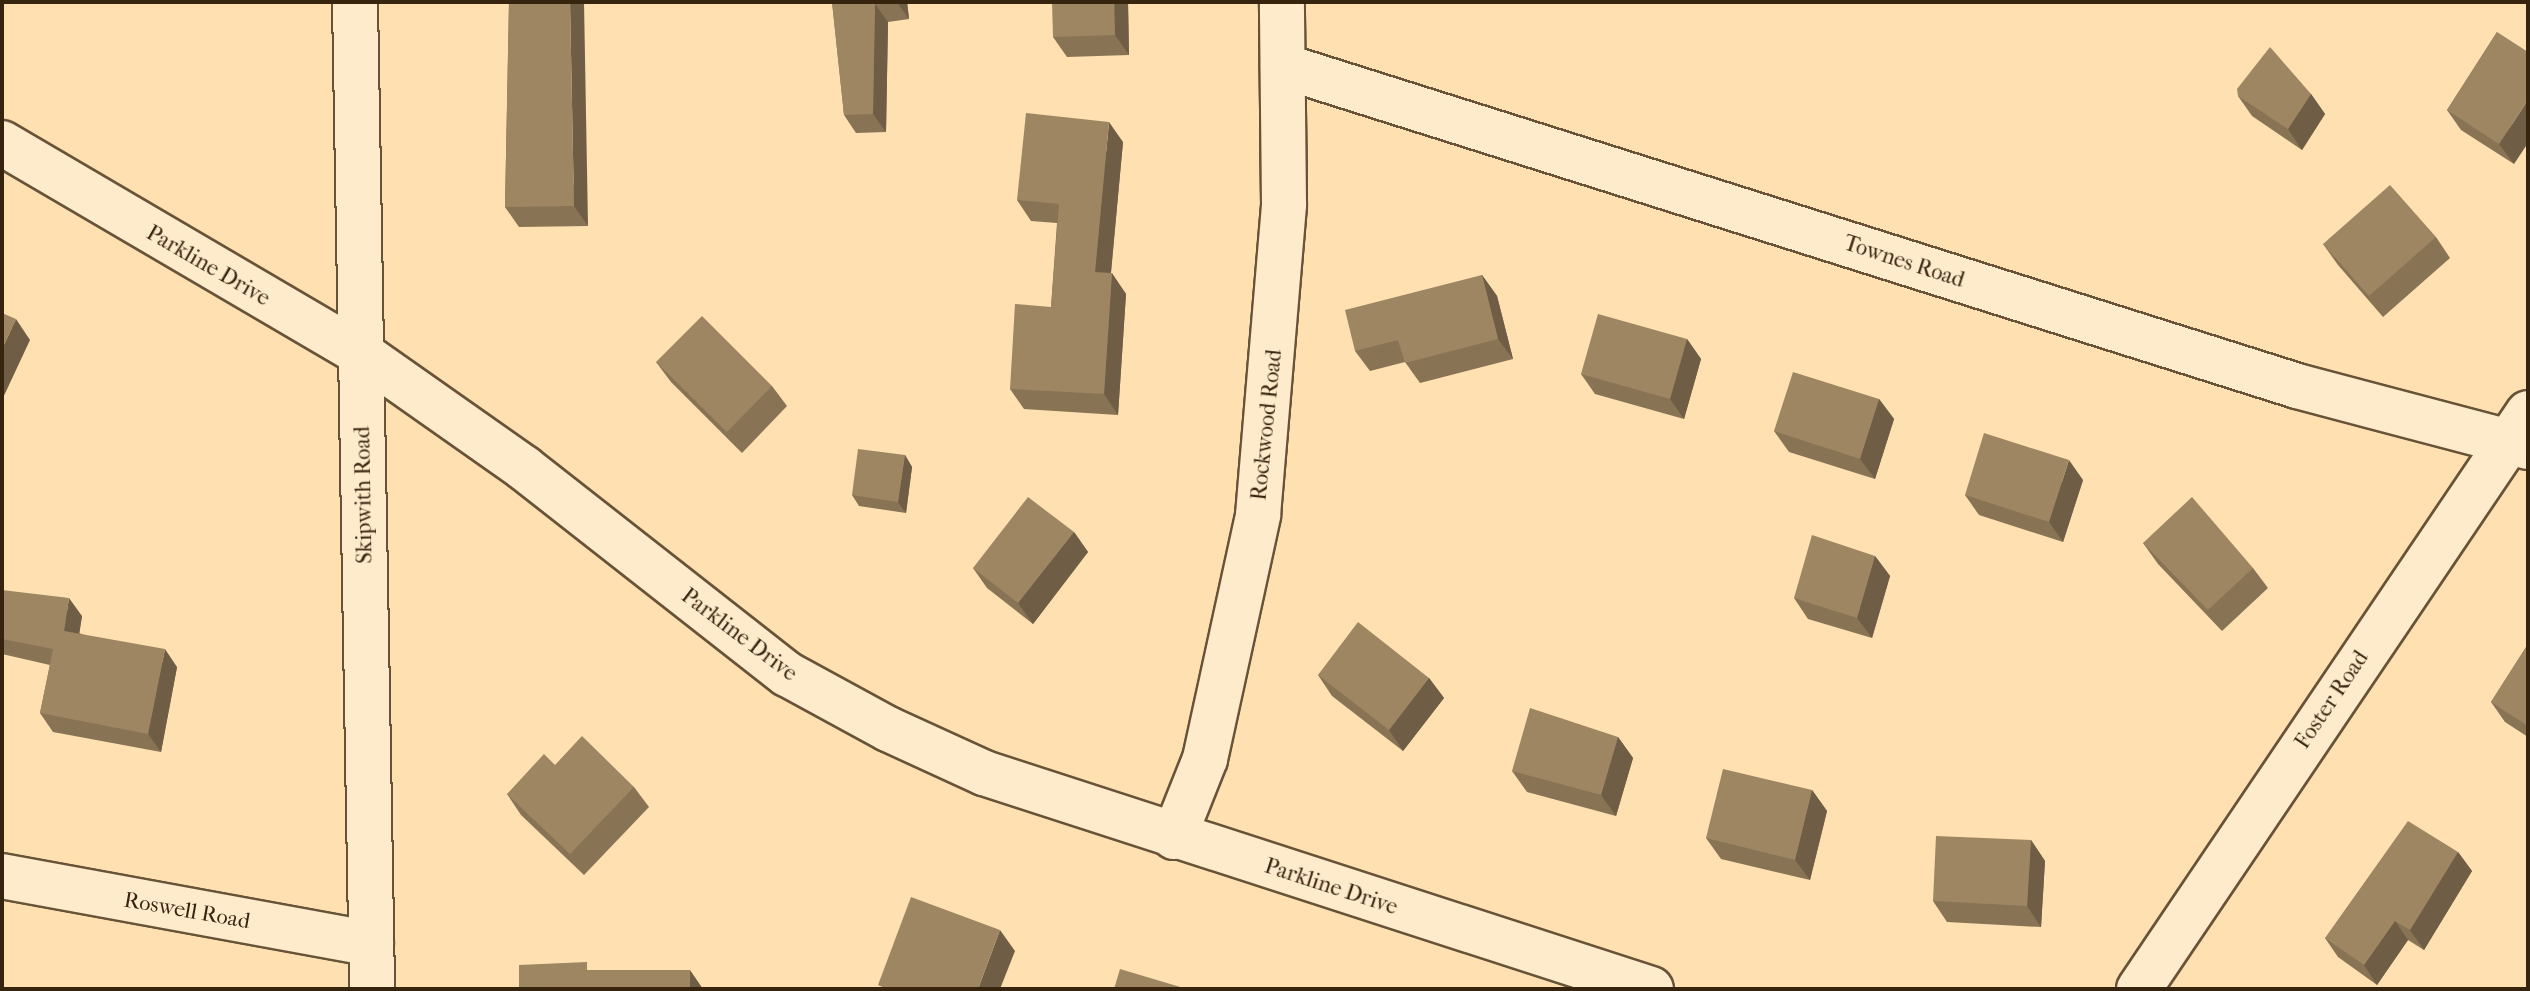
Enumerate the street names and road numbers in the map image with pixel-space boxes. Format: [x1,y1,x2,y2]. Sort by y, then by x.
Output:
street label: Parkline Drive [142,220,274,312]
street label: Townes Road [1840,230,1968,294]
street label: Rockwood Road [1246,348,1288,502]
street label: Skipwith Road [350,426,378,564]
street label: Parkline Drive [676,583,802,687]
street label: Foster Road [2290,646,2374,754]
street label: Parkline Drive [1261,853,1401,921]
street label: Roswell Road [122,887,252,935]

